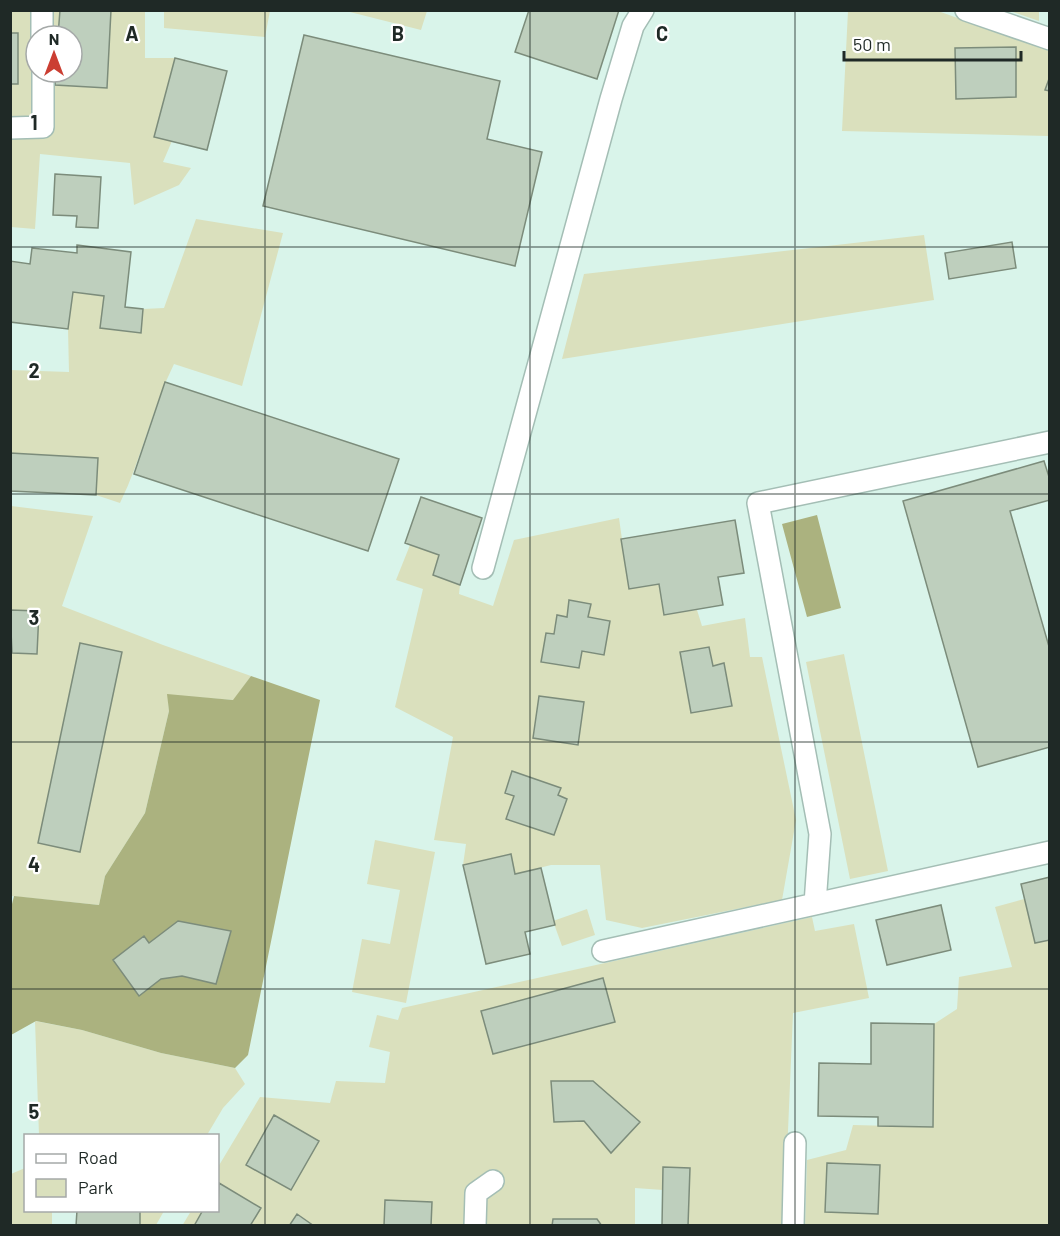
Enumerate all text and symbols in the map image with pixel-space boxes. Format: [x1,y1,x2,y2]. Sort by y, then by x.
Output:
text: A [125,21,139,45]
text: B [392,21,404,45]
text: C [656,21,668,45]
north arrow [24,24,84,84]
scale bar [844,24,1021,62]
text: N [49,29,59,48]
text: 50 m [853,33,891,55]
text: 1 [30,110,38,134]
text: 2 [28,358,40,382]
text: 3 [29,605,39,629]
text: 4 [28,852,40,876]
text: 5 [29,1099,40,1123]
legend [24,1134,219,1212]
text: Road [78,1146,118,1168]
text: Park [78,1176,113,1198]

